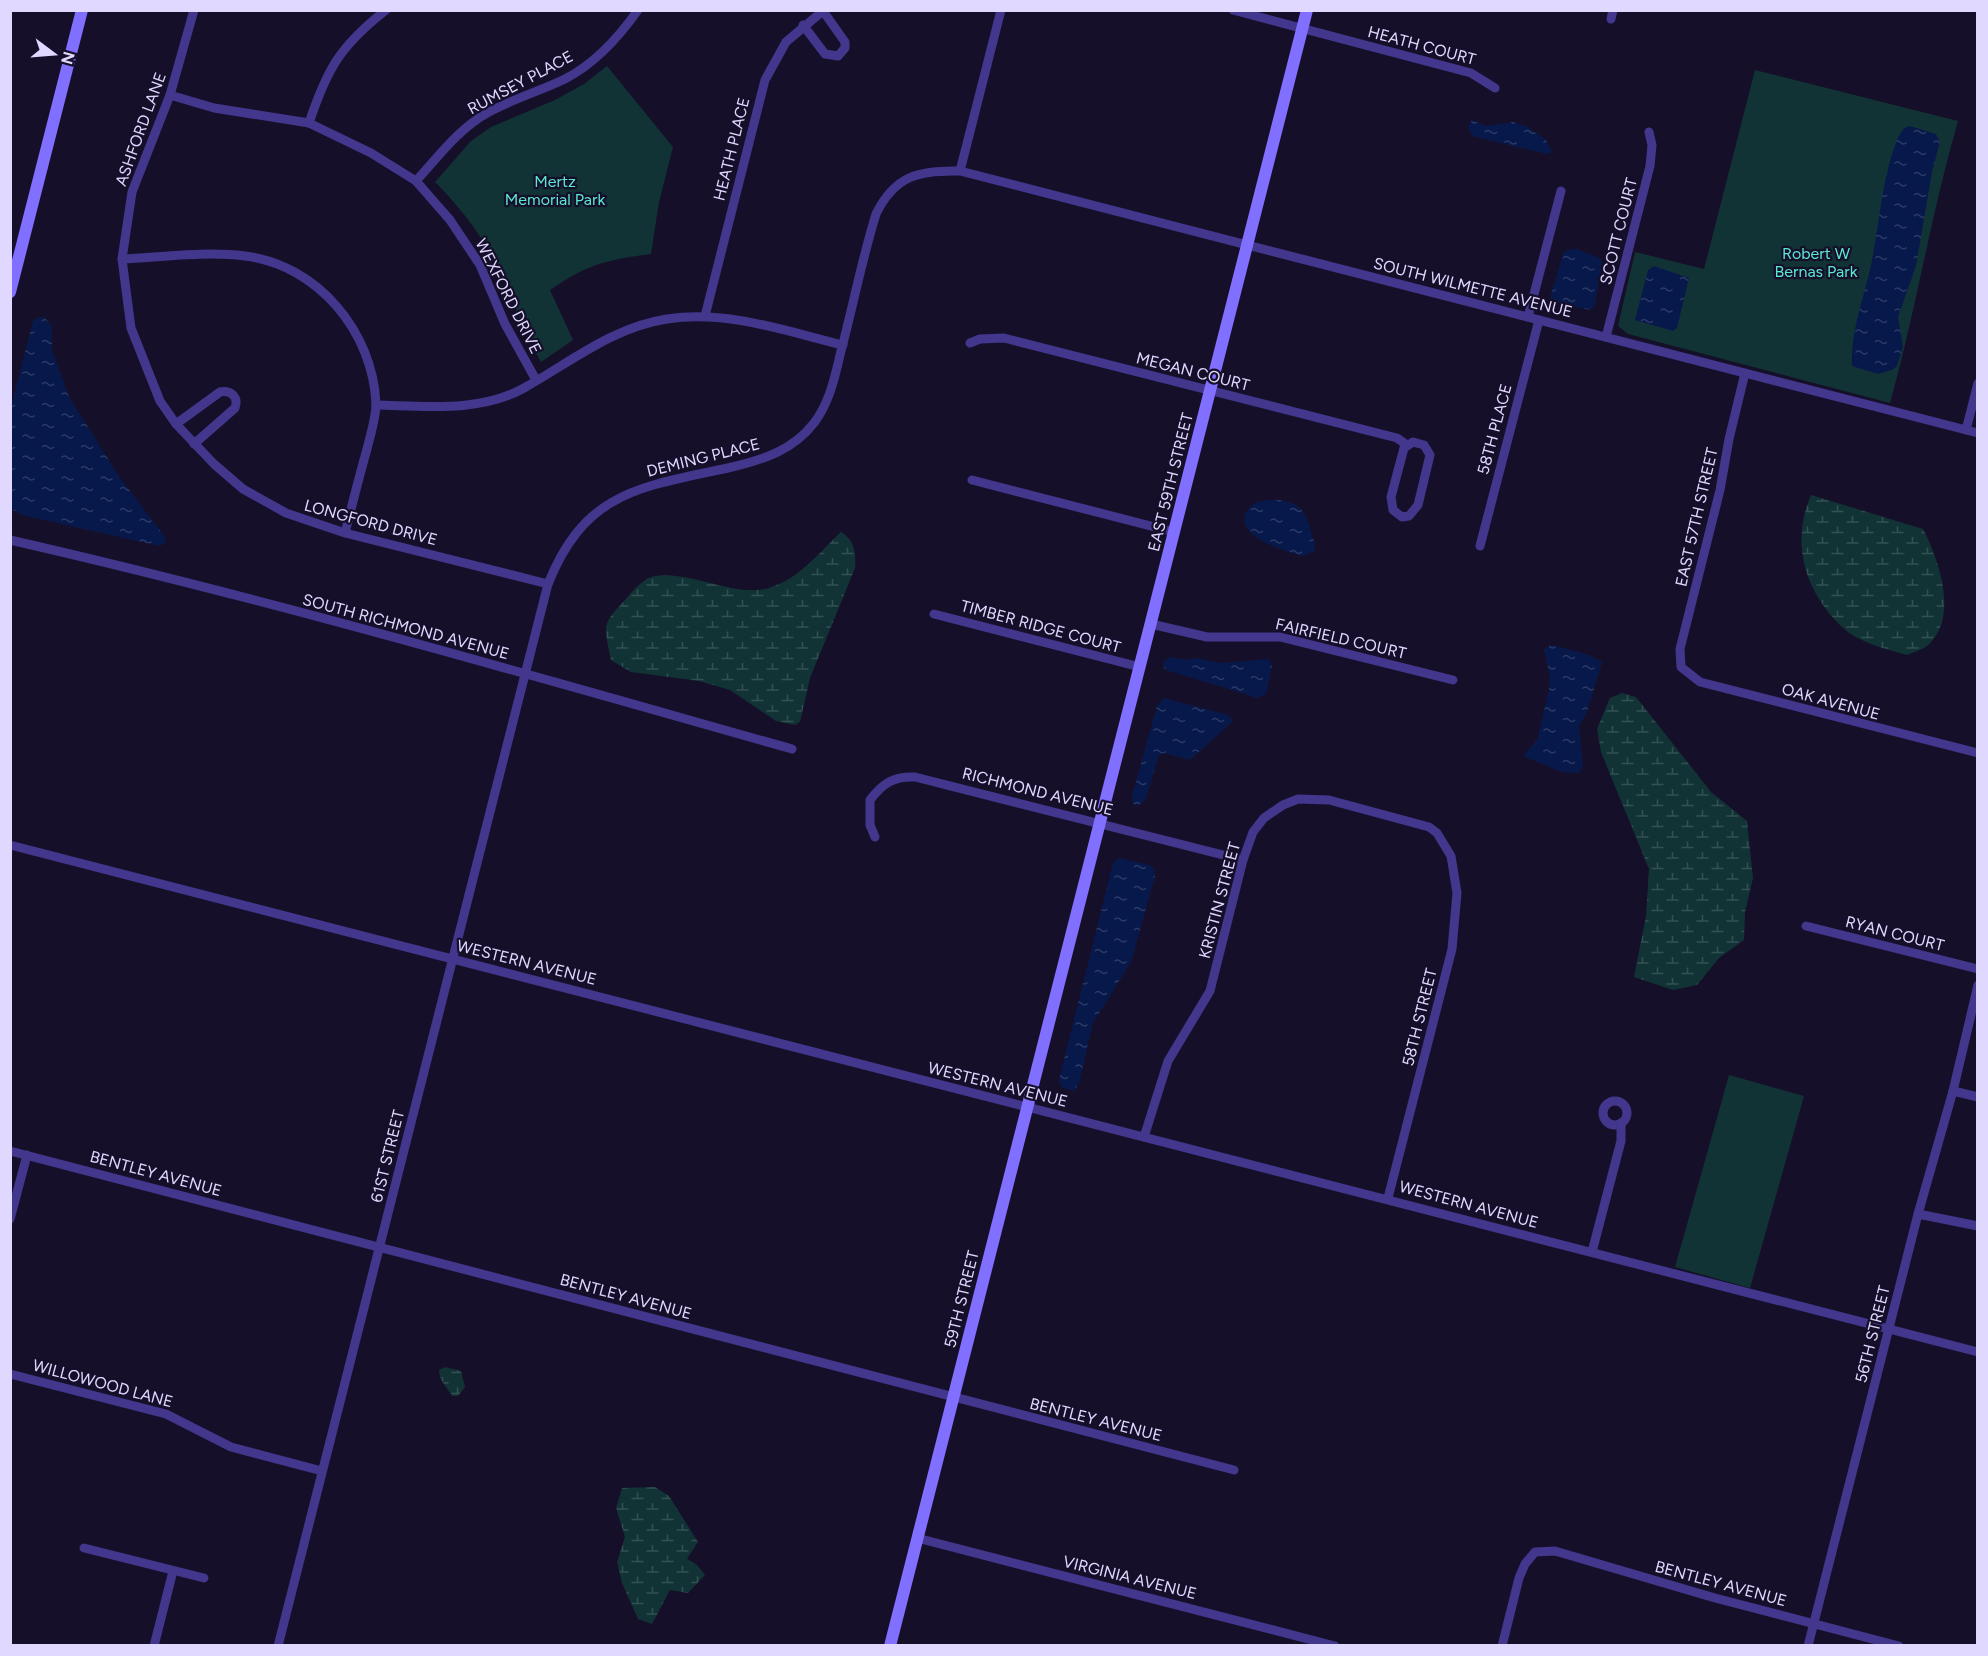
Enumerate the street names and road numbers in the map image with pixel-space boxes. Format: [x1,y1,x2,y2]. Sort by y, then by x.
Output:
street label: HEATH COURT [1366,22,1478,69]
street label: RUMSEY PLACE [464,47,576,118]
street label: ASHFORD LANE [111,70,170,189]
street label: HEATH PLACE [709,95,754,203]
street label: SCOTT COURT [1596,176,1641,286]
street label: WEXFORD DRIVE [471,235,546,357]
street label: SOUTH WILMETTE AVENUE [1372,254,1574,321]
street label: MEGAN COURT [1134,348,1252,395]
street label: 58TH PLACE [1473,382,1516,476]
street label: EAST 59TH STREET [1144,411,1197,554]
street label: DEMING PLACE [645,434,762,481]
street label: EAST 57TH STREET [1671,446,1722,588]
street label: LONGFORD DRIVE [302,496,439,549]
street label: SOUTH RICHMOND AVENUE [300,590,511,663]
street label: TIMBER RIDGE COURT [959,596,1123,657]
street label: FAIRFIELD COURT [1274,614,1408,663]
street label: OAK AVENUE [1780,679,1882,724]
street label: RICHMOND AVENUE [960,764,1115,819]
street label: KRISTIN STREET [1195,840,1244,960]
street label: RYAN COURT [1844,912,1946,955]
street label: WESTERN AVENUE [455,936,599,989]
street label: 58TH STREET [1398,966,1441,1068]
street label: WESTERN AVENUE [926,1058,1070,1111]
street label: 61ST STREET [367,1108,408,1204]
street label: BENTLEY AVENUE [88,1147,224,1200]
street label: WESTERN AVENUE [1397,1177,1540,1232]
street label: 59TH STREET [940,1248,983,1350]
street label: BENTLEY AVENUE [558,1270,694,1323]
street label: 56TH STREET [1851,1283,1894,1385]
street label: WILLOWOOD LANE [31,1356,175,1411]
street label: BENTLEY AVENUE [1028,1394,1164,1445]
street label: VIRGINIA AVENUE [1061,1552,1199,1603]
street label: BENTLEY AVENUE [1653,1557,1789,1610]

